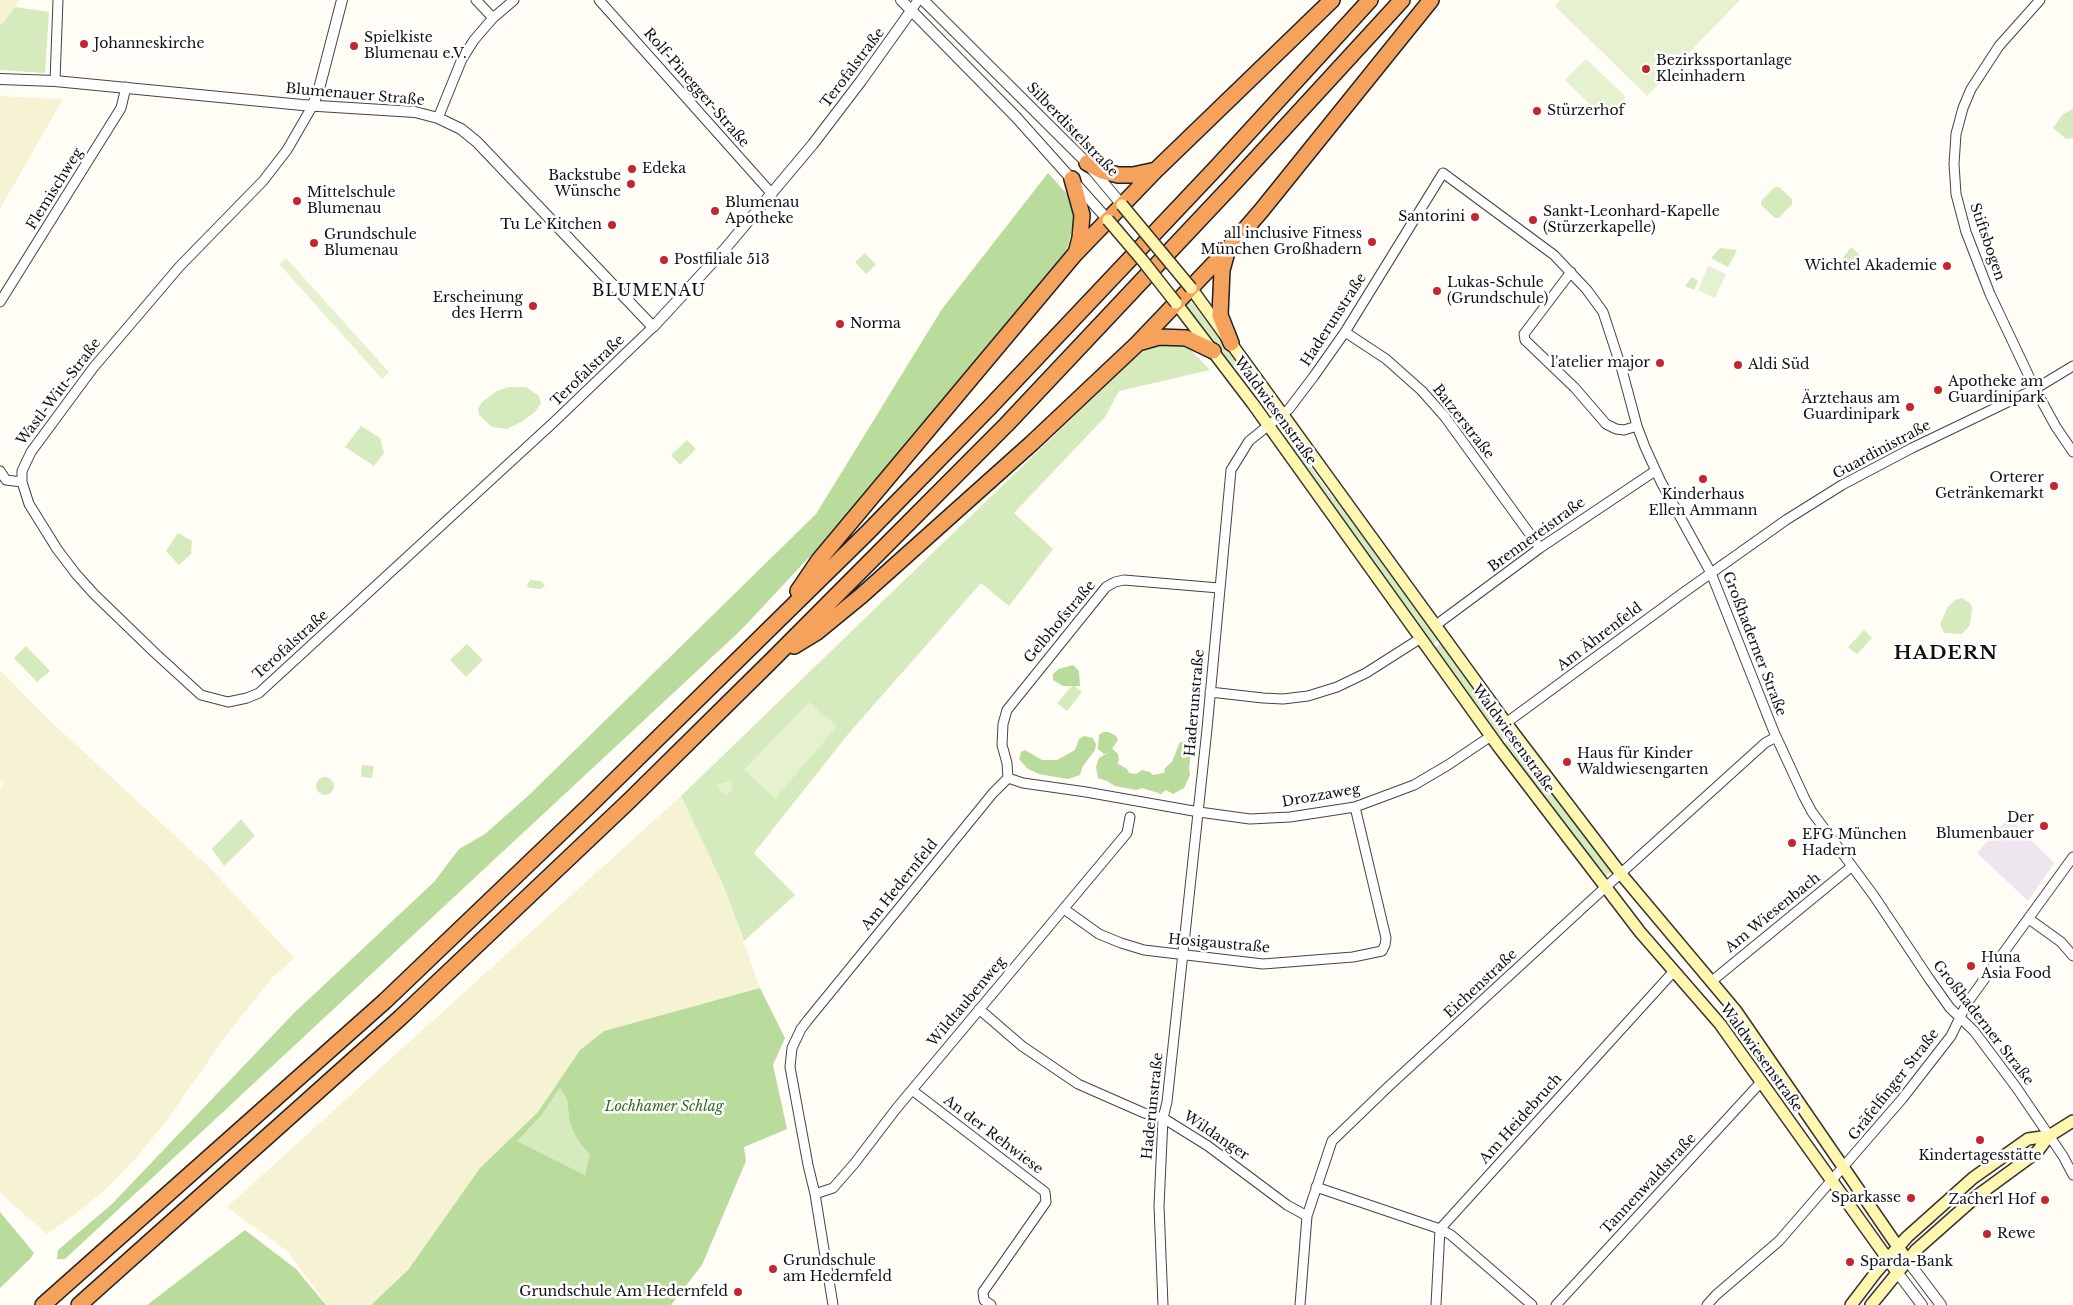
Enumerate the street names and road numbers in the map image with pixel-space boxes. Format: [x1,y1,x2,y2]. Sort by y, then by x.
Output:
street label: Rolf-Pinegger-Straße [640,25,752,151]
street label: Terofalstraße [818,25,888,111]
street label: Silberdistelstraße [1023,80,1121,180]
street label: Blumenauer Straße [285,81,425,109]
street label: Flemischweg [23,145,87,233]
street label: Stiftsbogen [1966,201,2008,283]
street label: Haderunstraße [1298,270,1370,370]
street label: Terofalstraße [548,332,628,410]
street label: Wastl-Witt-Straße [13,335,105,449]
street label: Waldwiesenstraße [1230,354,1320,468]
street label: Batzerstraße [1429,381,1497,463]
street label: Guardinistraße [1830,417,1934,483]
street label: Brennereistraße [1485,494,1589,576]
street label: Großhaderner Straße [1719,569,1789,719]
street label: Gelbhofstraße [1021,577,1099,667]
street label: Am Ährenfeld [1554,600,1646,674]
street label: Terofalstraße [250,607,332,683]
street label: Haderunstraße [1182,649,1208,757]
street label: Waldwiesenstraße [1468,682,1558,796]
street label: Drozzaweg [1281,781,1361,811]
street label: Am Hedernfeld [858,836,942,934]
street label: Am Wiesenbach [1722,870,1824,956]
street label: Hosigaustraße [1167,931,1271,957]
street label: Eichenstraße [1441,946,1521,1022]
street label: Wildtaubenweg [925,954,1009,1050]
street label: Großhaderner Straße [1929,957,2037,1089]
street label: Waldwiesenstraße [1716,1001,1806,1115]
street label: Gräfelfinger Straße [1845,1026,1943,1144]
street label: Haderunstraße [1139,1052,1167,1160]
street label: Am Heidebruch [1476,1071,1566,1167]
street label: An der Rehwiese [940,1092,1046,1178]
street label: Wildanger [1180,1108,1252,1164]
street label: Tannenwaldstraße [1598,1130,1700,1238]

